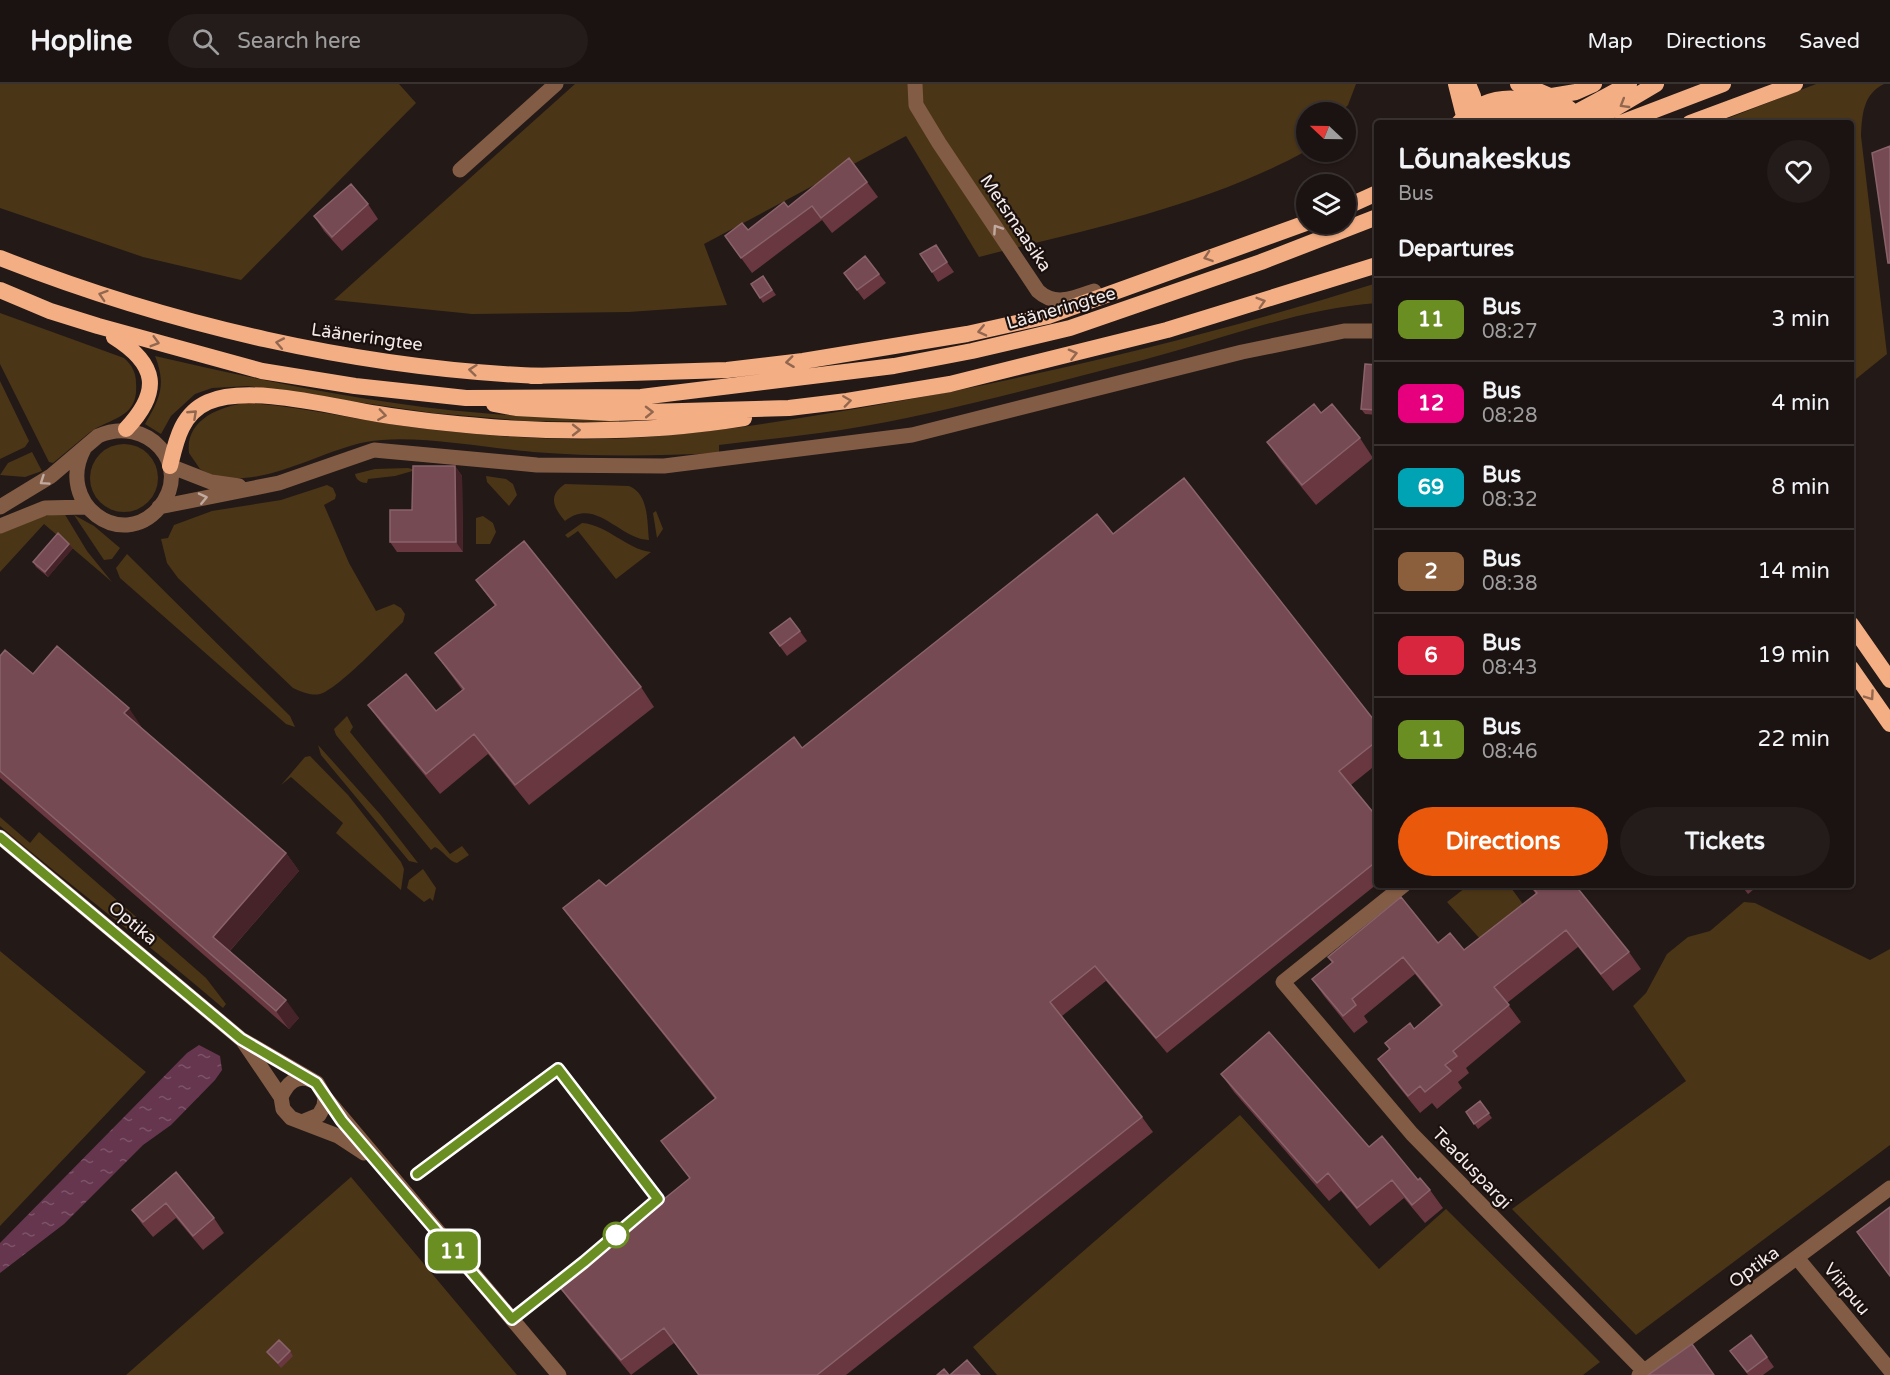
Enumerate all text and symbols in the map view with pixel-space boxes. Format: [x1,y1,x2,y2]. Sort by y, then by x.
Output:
search box [168,14,588,68]
text: Hopline [30,24,132,58]
icon: search [189,25,222,58]
text: Search here [237,28,361,54]
text: Map [1587,29,1633,54]
text: Directions [1666,29,1766,54]
text: Saved [1799,29,1860,54]
one-way arrow [1620,97,1630,109]
north arrow [1296,102,1356,162]
map controls [1296,102,1356,234]
button: heart [1767,140,1830,203]
text: Lõunakeskus [1398,142,1571,176]
street label: Metsmaasika [975,170,1057,276]
button: layers [1296,174,1356,234]
text: Bus [1398,182,1434,206]
one-way arrow [993,224,1004,235]
text: Departures [1398,236,1514,262]
one-way arrow [1203,250,1214,263]
street label: Lääneringtee [1004,282,1118,334]
one-way arrow [98,289,109,302]
text: Bus [1482,294,1521,320]
one-way arrow [1255,297,1266,309]
text: 3 min [1771,306,1830,332]
text: 11 [1418,307,1444,332]
street label: Lääneringtee [310,318,424,356]
text: 08:27 [1482,320,1537,344]
one-way arrow [978,323,988,336]
one-way arrow [149,335,160,347]
one-way arrow [276,337,286,350]
one-way arrow [1068,349,1078,362]
one-way arrow [785,356,794,368]
one-way arrow [469,364,478,377]
text: Bus [1482,378,1521,404]
text: 4 min [1771,390,1830,416]
text: 12 [1418,391,1444,416]
one-way arrow [842,395,851,407]
text: 08:28 [1482,404,1537,428]
one-way arrow [645,406,654,418]
one-way arrow [377,408,386,420]
one-way arrow [186,410,197,421]
one-way arrow [571,424,580,436]
text: Bus [1482,462,1521,488]
one-way arrow [39,473,50,484]
text: 8 min [1771,474,1830,500]
text: 69 [1418,475,1444,500]
text: 08:32 [1482,488,1537,512]
one-way arrow [198,492,208,505]
text: Bus [1482,546,1521,572]
text: 14 min [1758,558,1830,584]
text: 2 [1424,559,1438,584]
text: 08:38 [1482,572,1537,596]
text: Bus [1482,630,1521,656]
text: 19 min [1758,642,1830,668]
text: 6 [1424,643,1438,668]
text: 08:43 [1482,656,1537,680]
one-way arrow [1863,689,1874,700]
text: Bus [1482,714,1521,740]
text: 22 min [1758,726,1830,752]
text: 11 [1418,727,1444,752]
text: 08:46 [1482,740,1537,764]
button: Directions [1398,807,1608,876]
button: Tickets [1620,807,1830,876]
street label: Optika [104,896,162,950]
street label: Teaduspargi [1428,1123,1516,1213]
unlabelled marker [603,1222,629,1248]
line badge: 11 [426,1232,480,1270]
text: 11 [440,1239,466,1264]
street label: Optika [1725,1241,1783,1293]
street label: Viirpuu [1819,1258,1875,1320]

